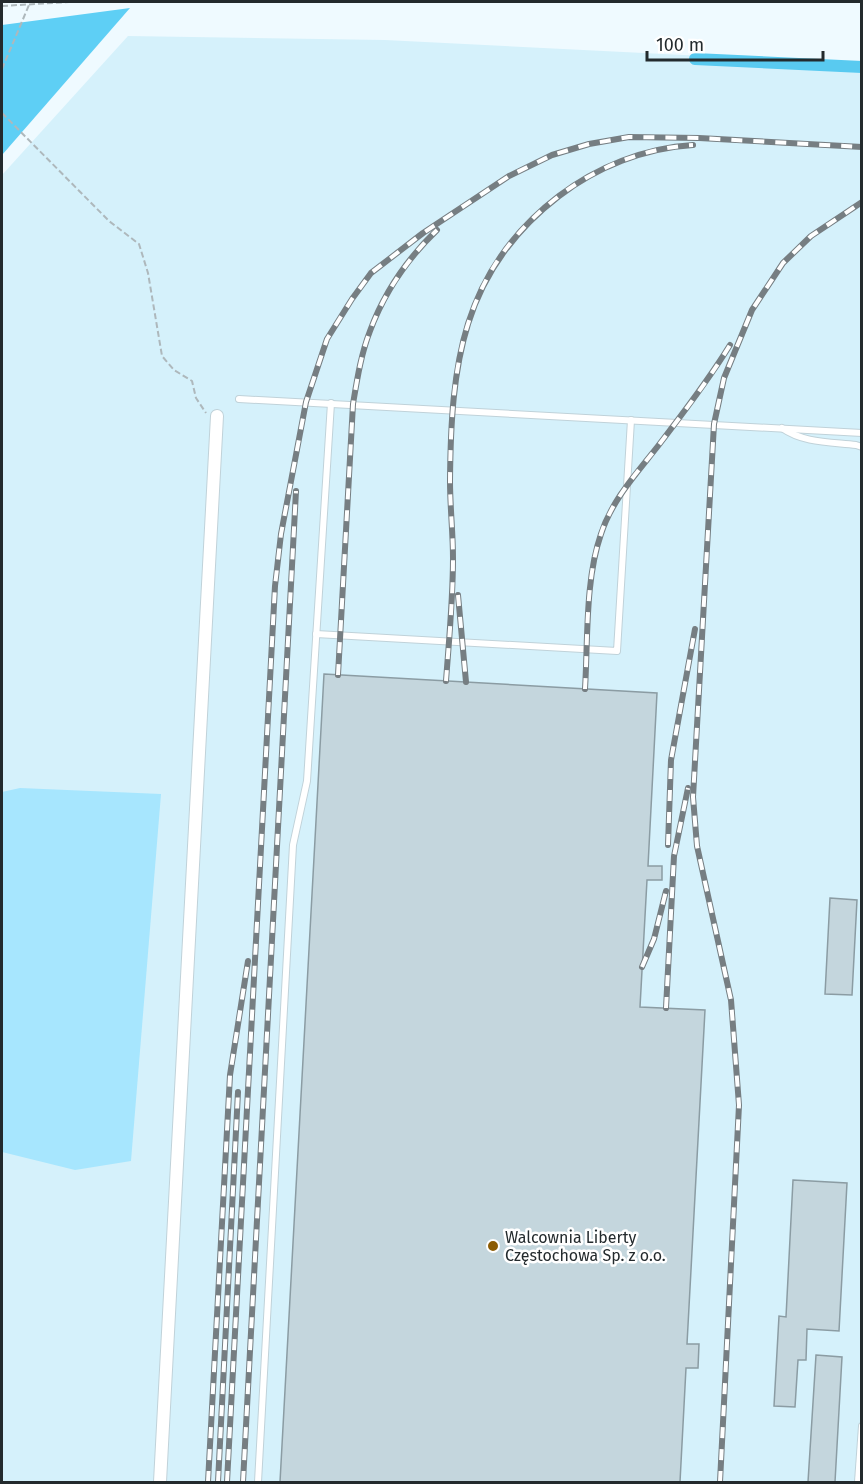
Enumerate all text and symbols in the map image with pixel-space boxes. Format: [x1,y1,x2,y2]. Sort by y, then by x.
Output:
scale bar [647,24,822,62]
text: 100 m [656,34,704,56]
place label: Walcownia Liberty Częstochowa Sp. z o.o. [505,1228,666,1265]
marker: Walcownia Liberty Częstochowa Sp. z o.o. [486,1239,500,1253]

